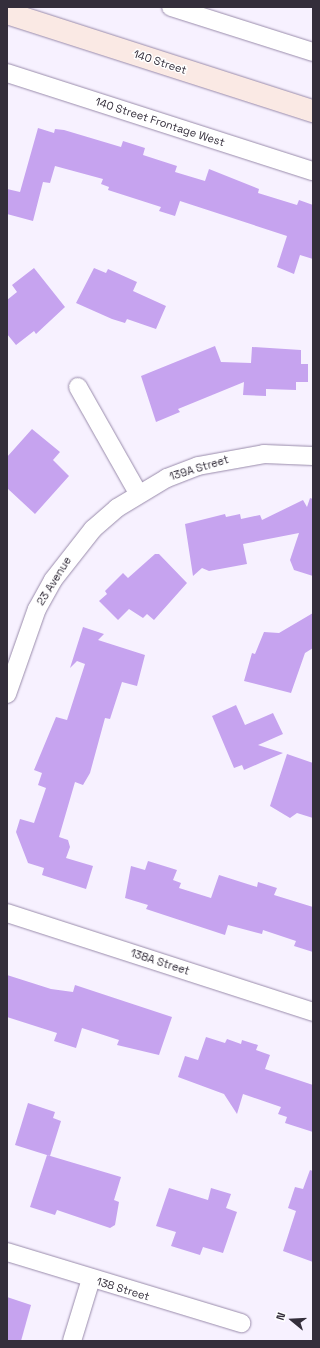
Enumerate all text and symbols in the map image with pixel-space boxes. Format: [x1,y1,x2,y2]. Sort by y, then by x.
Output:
street label: 140 Street [132,47,188,77]
street label: 140 Street Frontage West [94,95,226,149]
street label: 139A Street [168,453,230,483]
street label: 23 Avenue [34,554,74,608]
street label: 138A Street [129,946,191,978]
street label: 138 Street [95,1275,151,1303]
north arrow [272,1300,312,1340]
text: N [273,1311,288,1322]

